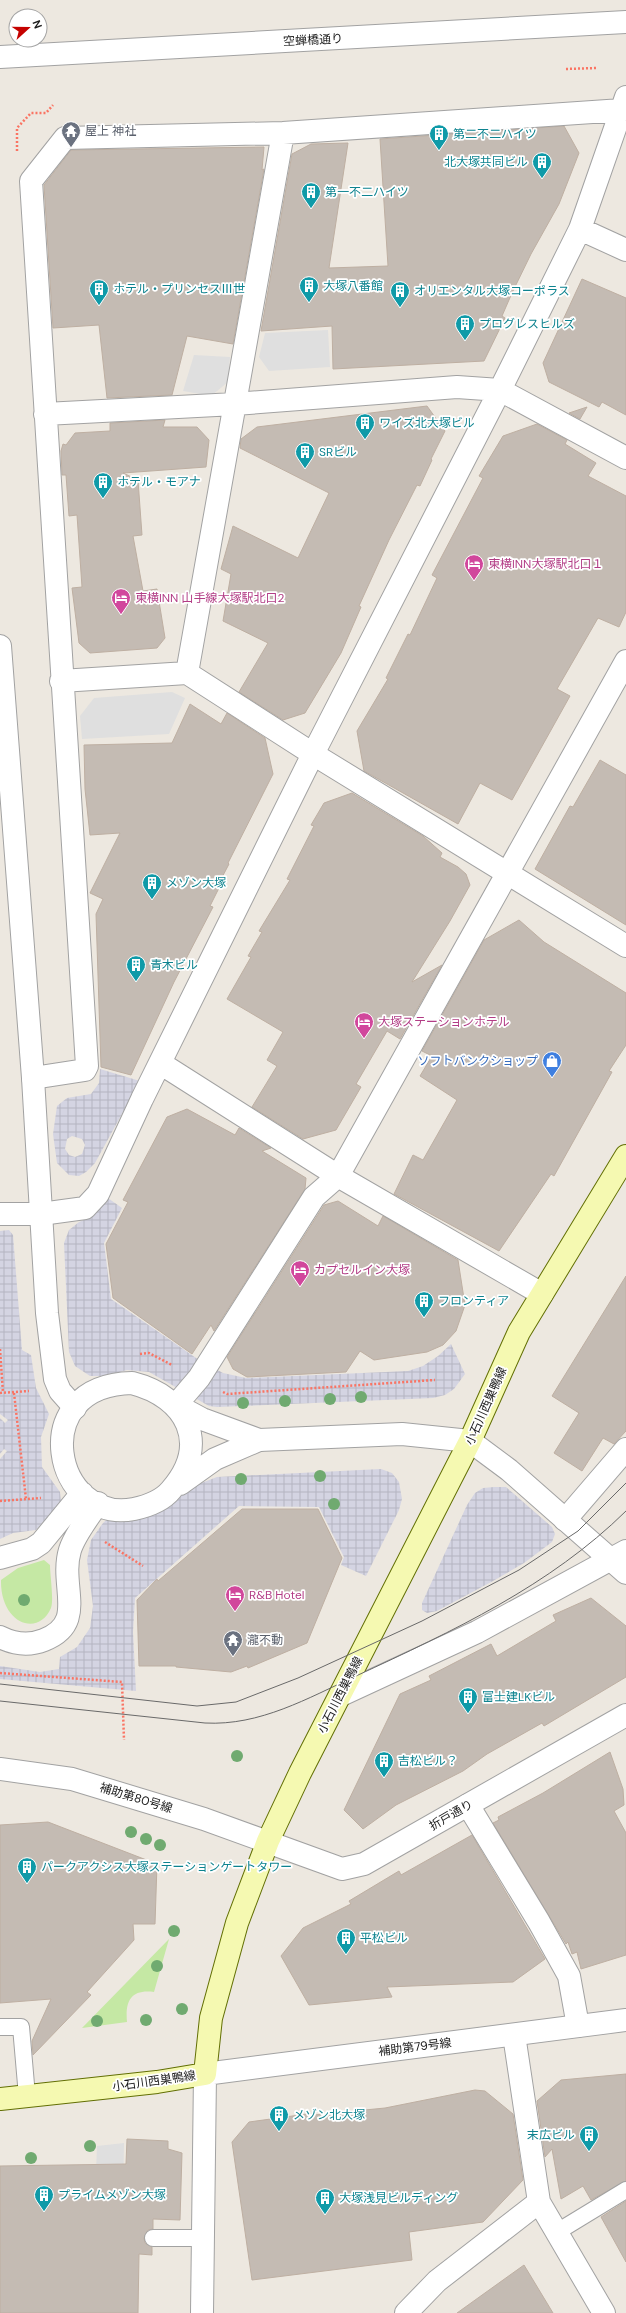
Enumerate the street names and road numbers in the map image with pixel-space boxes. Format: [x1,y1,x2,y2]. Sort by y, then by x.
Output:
street label: 空蝉橋通り [283,30,343,50]
street label: 小石川西巣鴨線 [462,1364,510,1448]
street label: 小石川西巣鴨線 [314,1654,366,1736]
street label: 補助第80号線 [98,1779,174,1817]
street label: 折戸通り [426,1796,476,1834]
street label: 補助第79号線 [377,2035,453,2059]
street label: 小石川西巣鴨線 [111,2067,197,2095]

